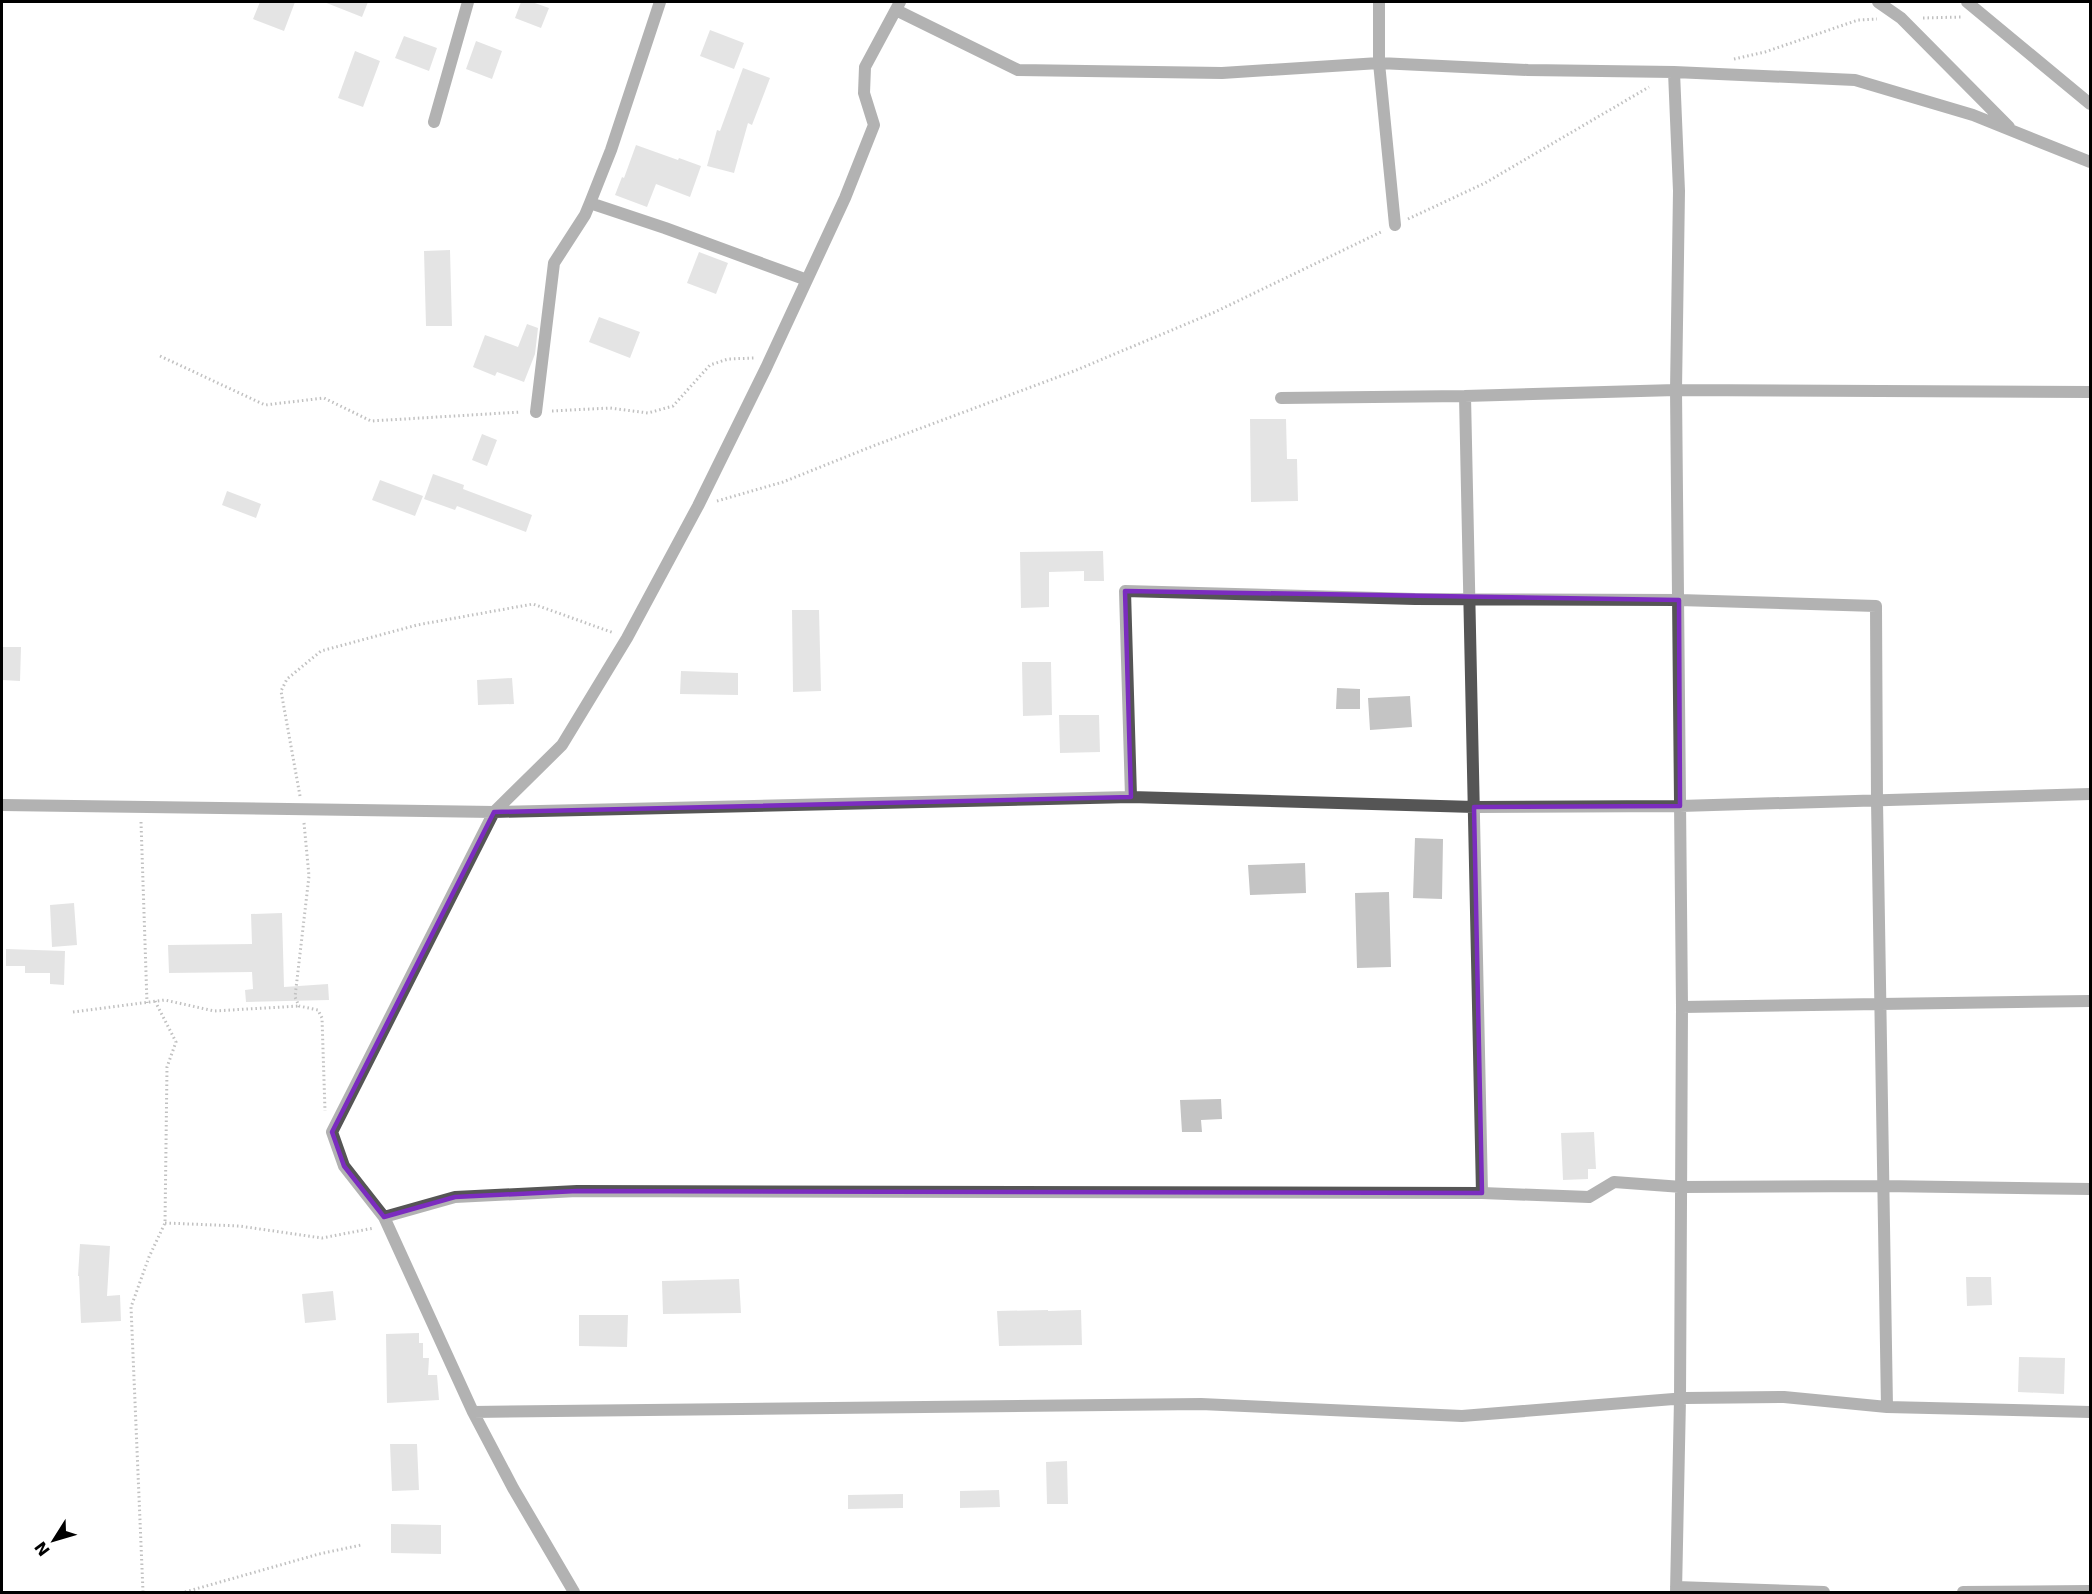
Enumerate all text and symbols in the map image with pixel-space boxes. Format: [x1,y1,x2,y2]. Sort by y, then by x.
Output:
north arrow [24,1510,84,1570]
text: N [31,1538,54,1560]

